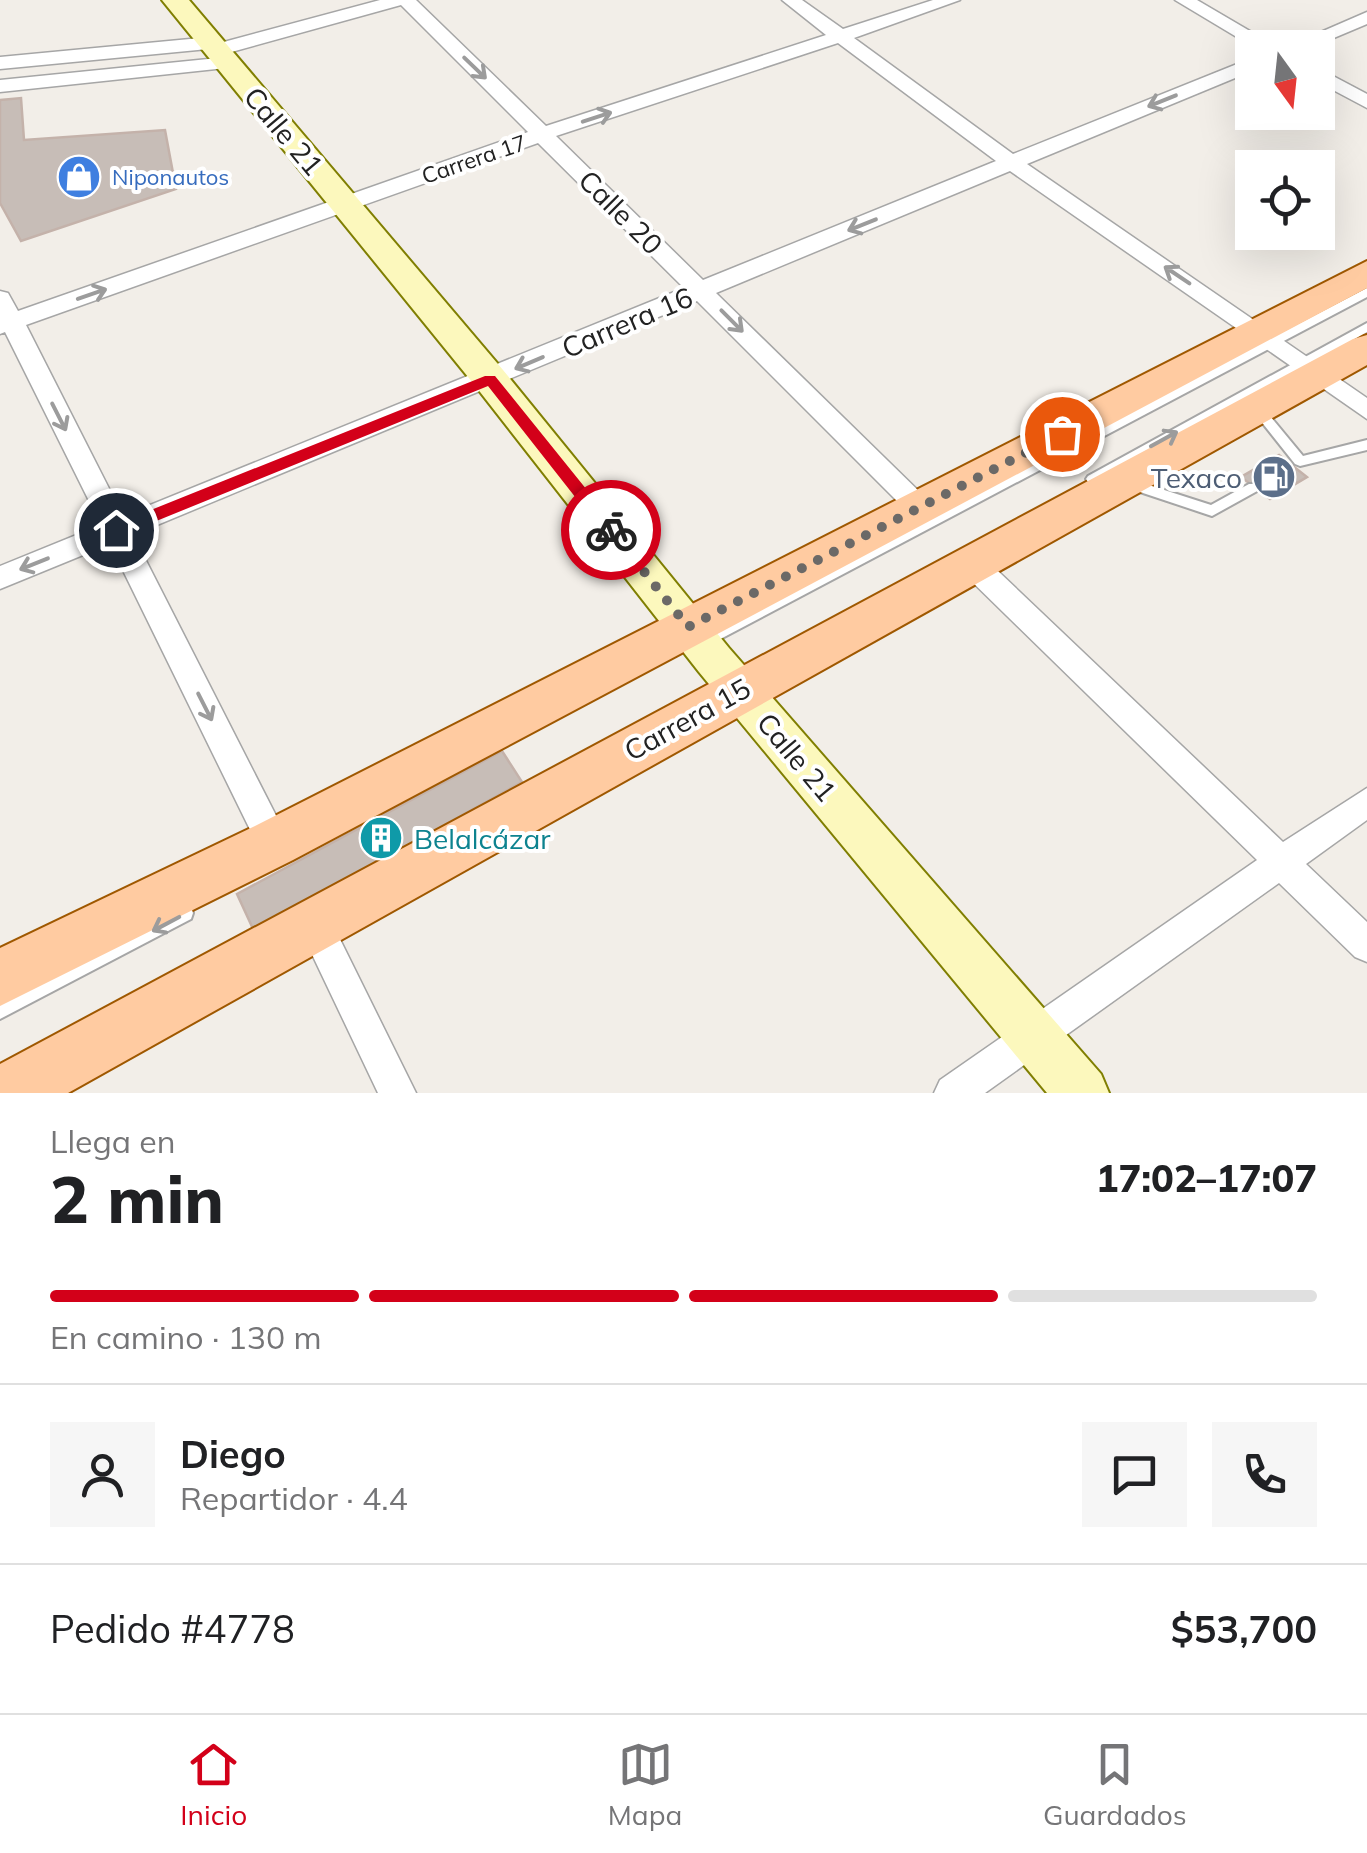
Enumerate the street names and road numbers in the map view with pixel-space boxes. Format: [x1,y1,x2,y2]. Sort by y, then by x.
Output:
street label: Calle 21 [237,80,331,182]
street label: Carrera 17 [418,128,530,190]
street label: Calle 20 [572,163,670,261]
street label: Carrera 16 [556,279,698,365]
street label: Carrera 15 [618,670,756,768]
street label: Calle 21 [750,706,844,808]

